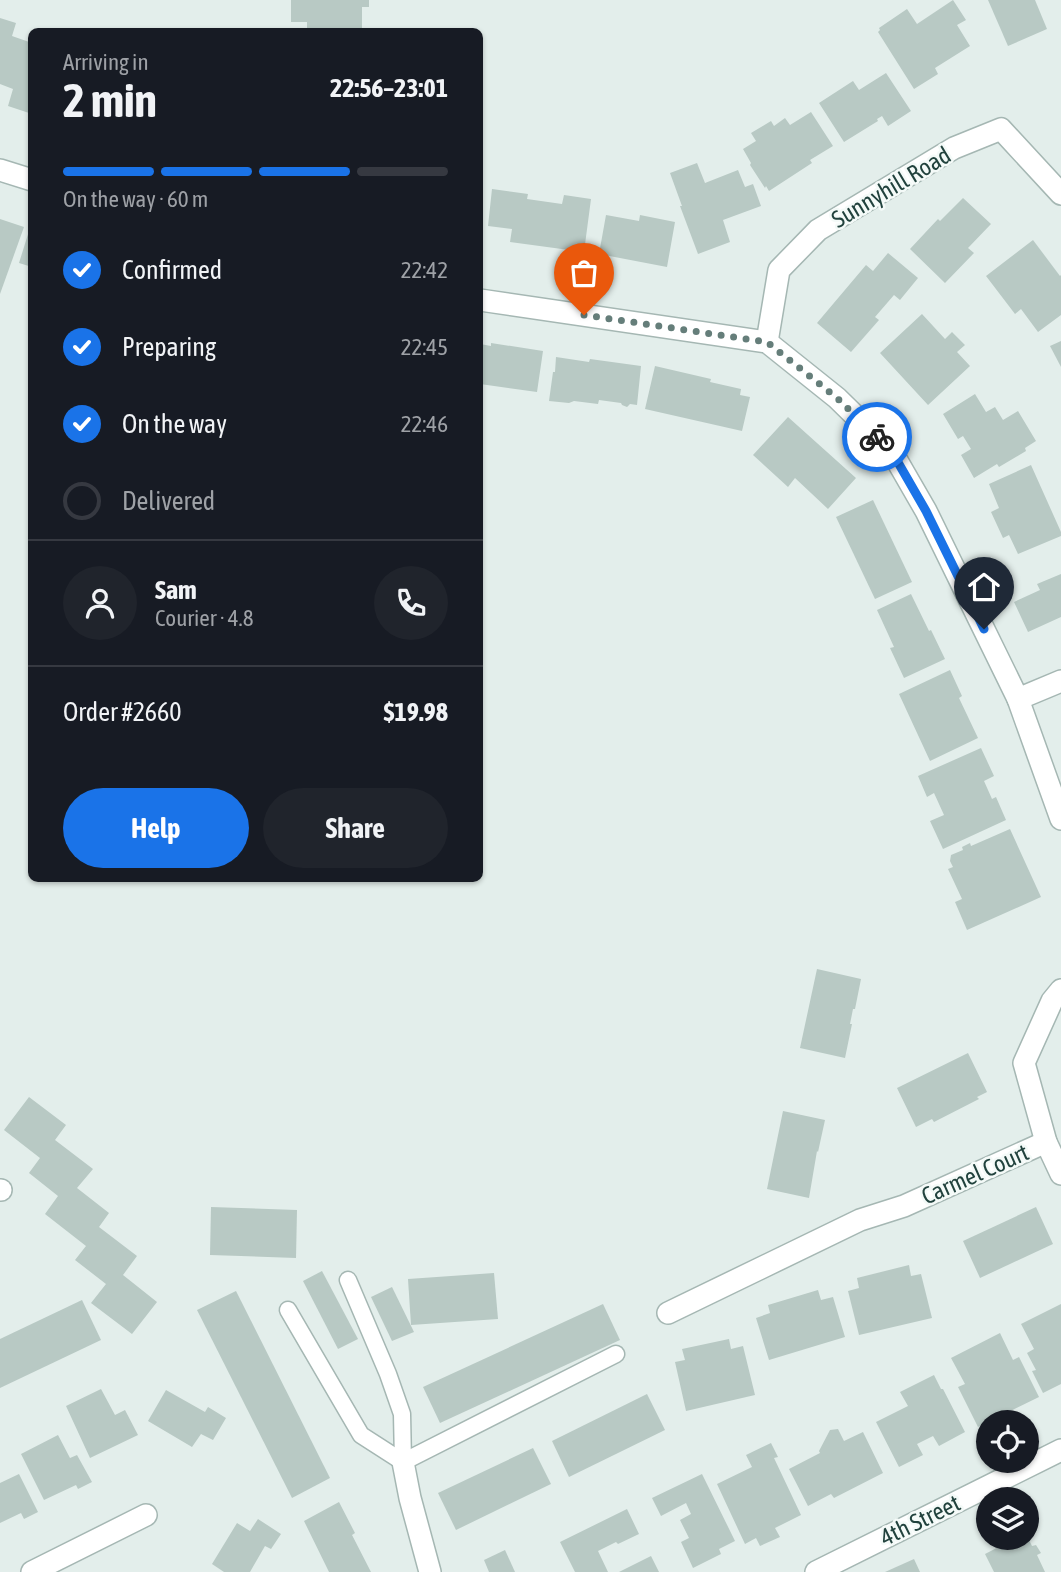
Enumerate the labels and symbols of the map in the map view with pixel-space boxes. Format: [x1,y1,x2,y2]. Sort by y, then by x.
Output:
street label: Sunnyhill Road [827,141,955,233]
pin [554,243,614,315]
courier [842,402,912,472]
pin [954,557,1014,629]
street label: Carmel Court [917,1138,1033,1210]
street label: 4th Street [876,1489,965,1551]

